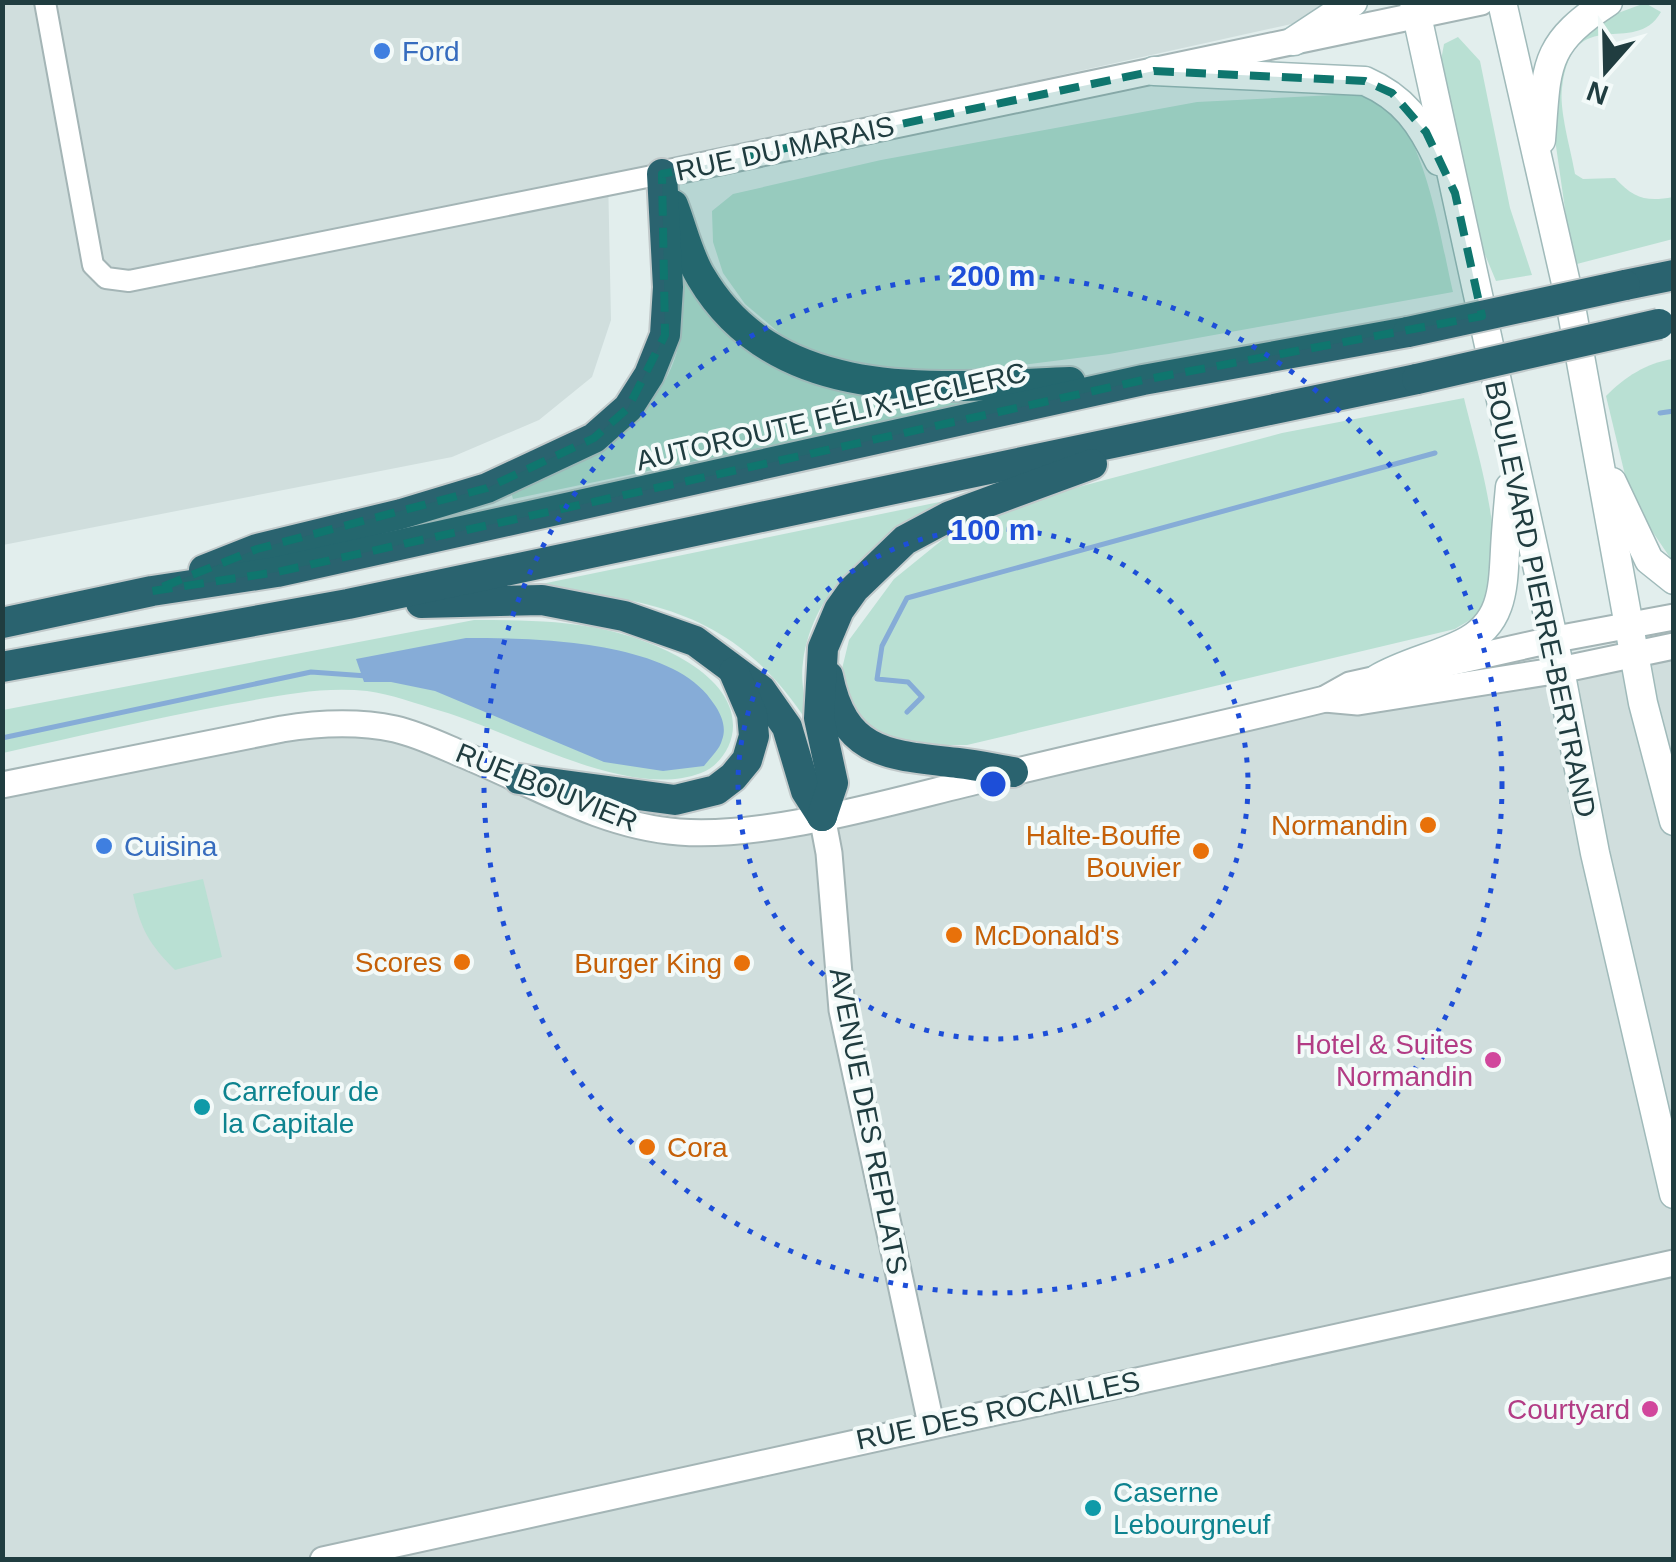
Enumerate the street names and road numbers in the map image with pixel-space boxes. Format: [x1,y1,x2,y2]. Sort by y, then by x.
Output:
street label: RUE DU MARAIS [673,110,897,187]
street label: AUTOROUTE FÉLIX-LECLERC [633,356,1029,477]
street label: BOULEVARD PIERRE-BERTRAND [1479,378,1602,820]
street label: RUE BOUVIER [452,737,642,838]
street label: AVENUE DES REPLATS [824,965,913,1277]
street label: RUE DES ROCAILLES [853,1365,1143,1456]

